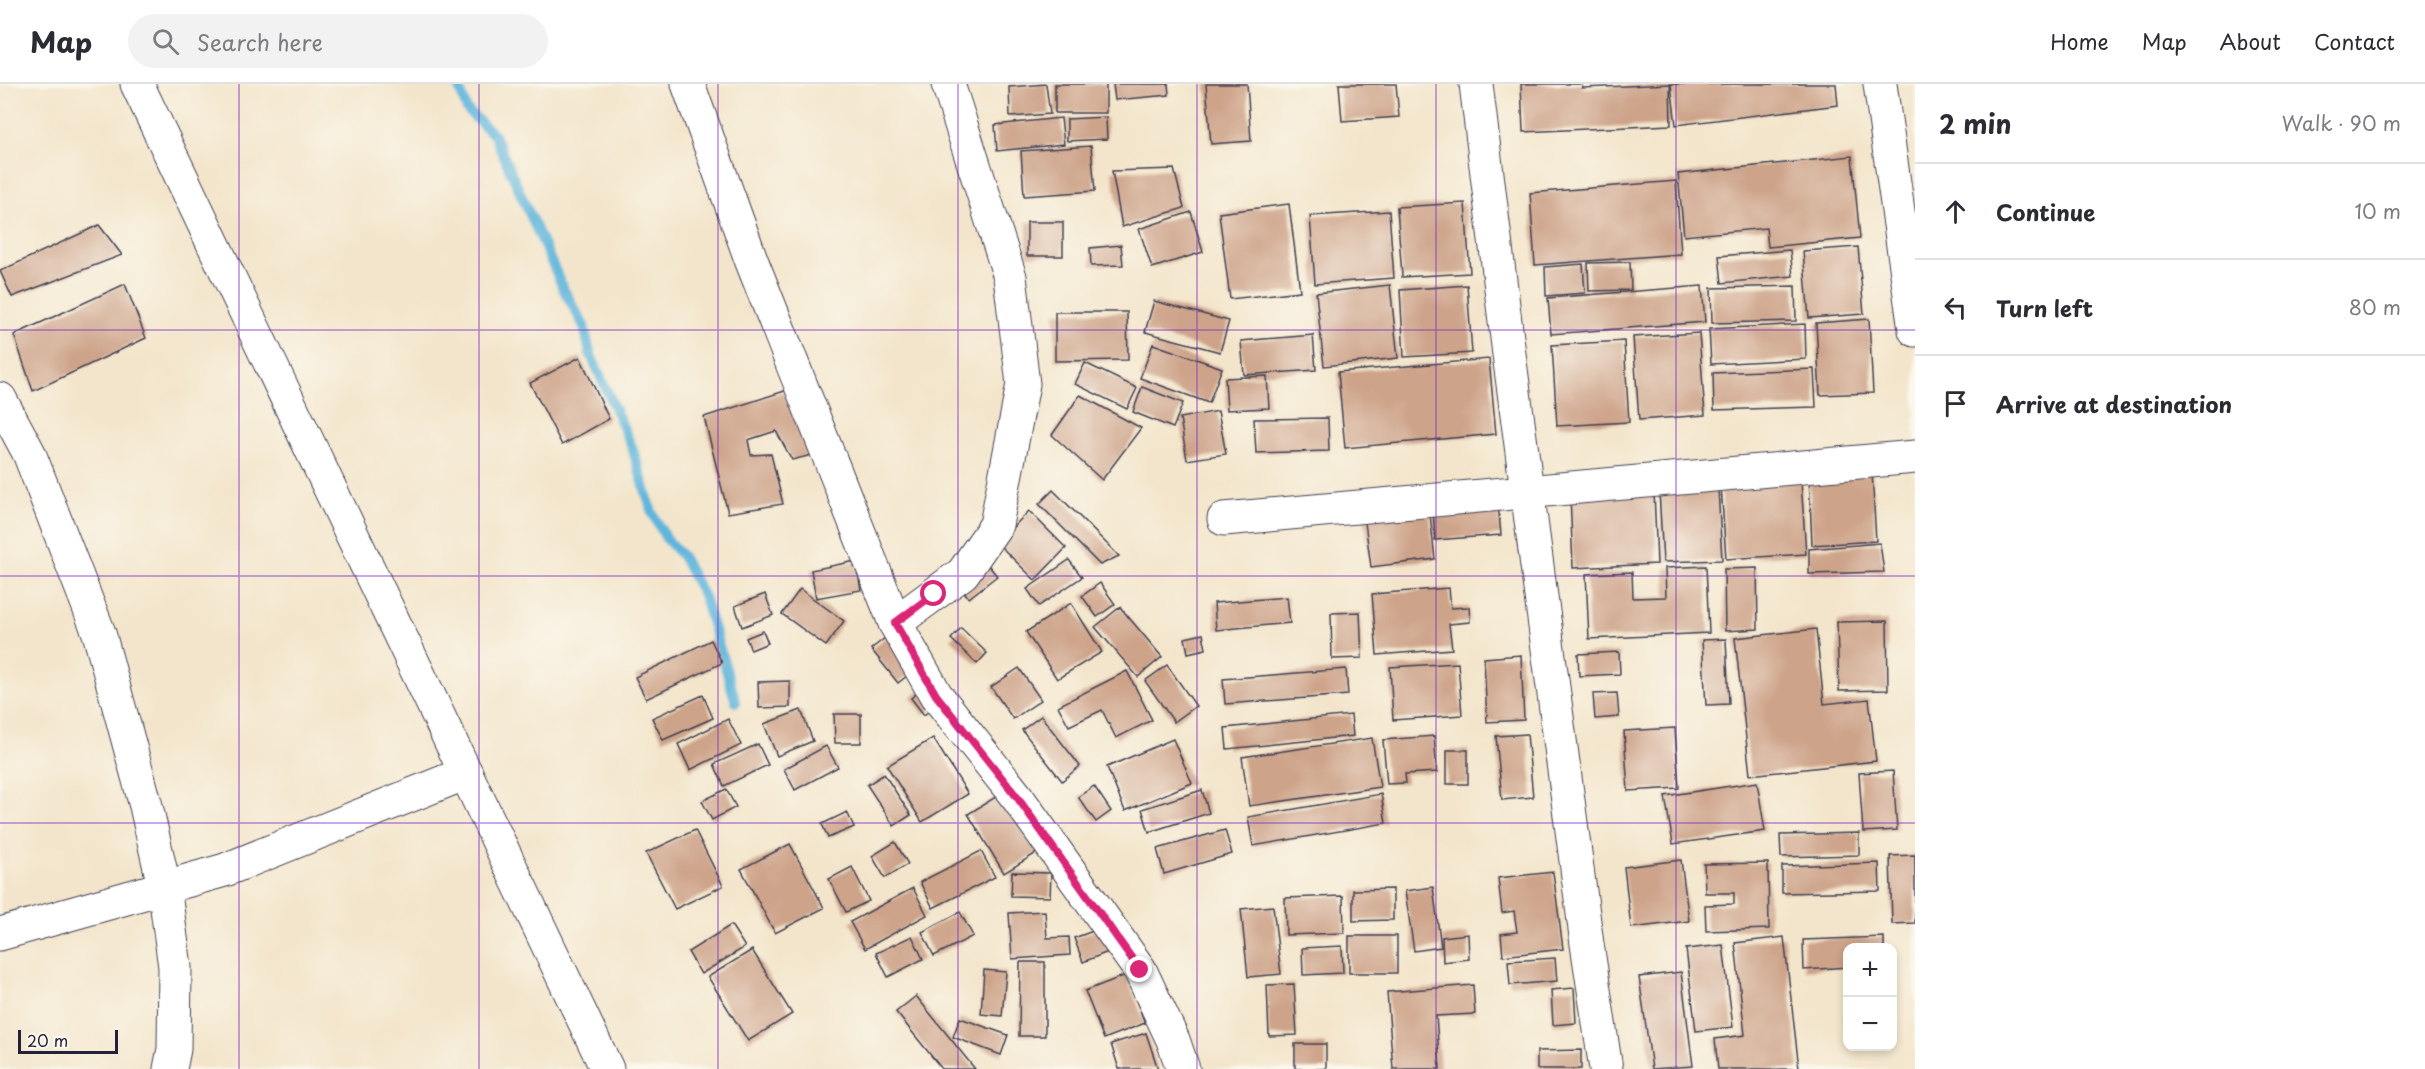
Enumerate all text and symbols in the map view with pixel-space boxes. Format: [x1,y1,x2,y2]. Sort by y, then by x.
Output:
search box [128,14,548,68]
text: Map [30,20,92,63]
icon: search [149,25,182,58]
text: Search here [197,25,323,58]
text: Home [2050,25,2109,57]
text: Map [2142,25,2187,57]
text: About [2220,25,2281,57]
text: Contact [2314,25,2395,57]
text: 2 min [1939,104,2012,143]
text: Walk · 90 m [2282,108,2401,138]
icon: ahead [1939,195,1972,228]
text: Continue [1996,195,2095,228]
text: 10 m [2354,196,2401,226]
icon: left [1939,291,1972,324]
text: Turn left [1996,291,2093,324]
text: 80 m [2349,292,2401,322]
icon: arrive [1939,387,1972,420]
text: Arrive at destination [1996,387,2232,420]
route start [920,580,946,606]
map controls [1843,943,1897,1051]
button: + [1843,943,1897,997]
route end [1126,956,1152,982]
button: − [1843,997,1897,1051]
scale bar [18,1027,118,1054]
text: 20 m [27,1028,68,1052]

